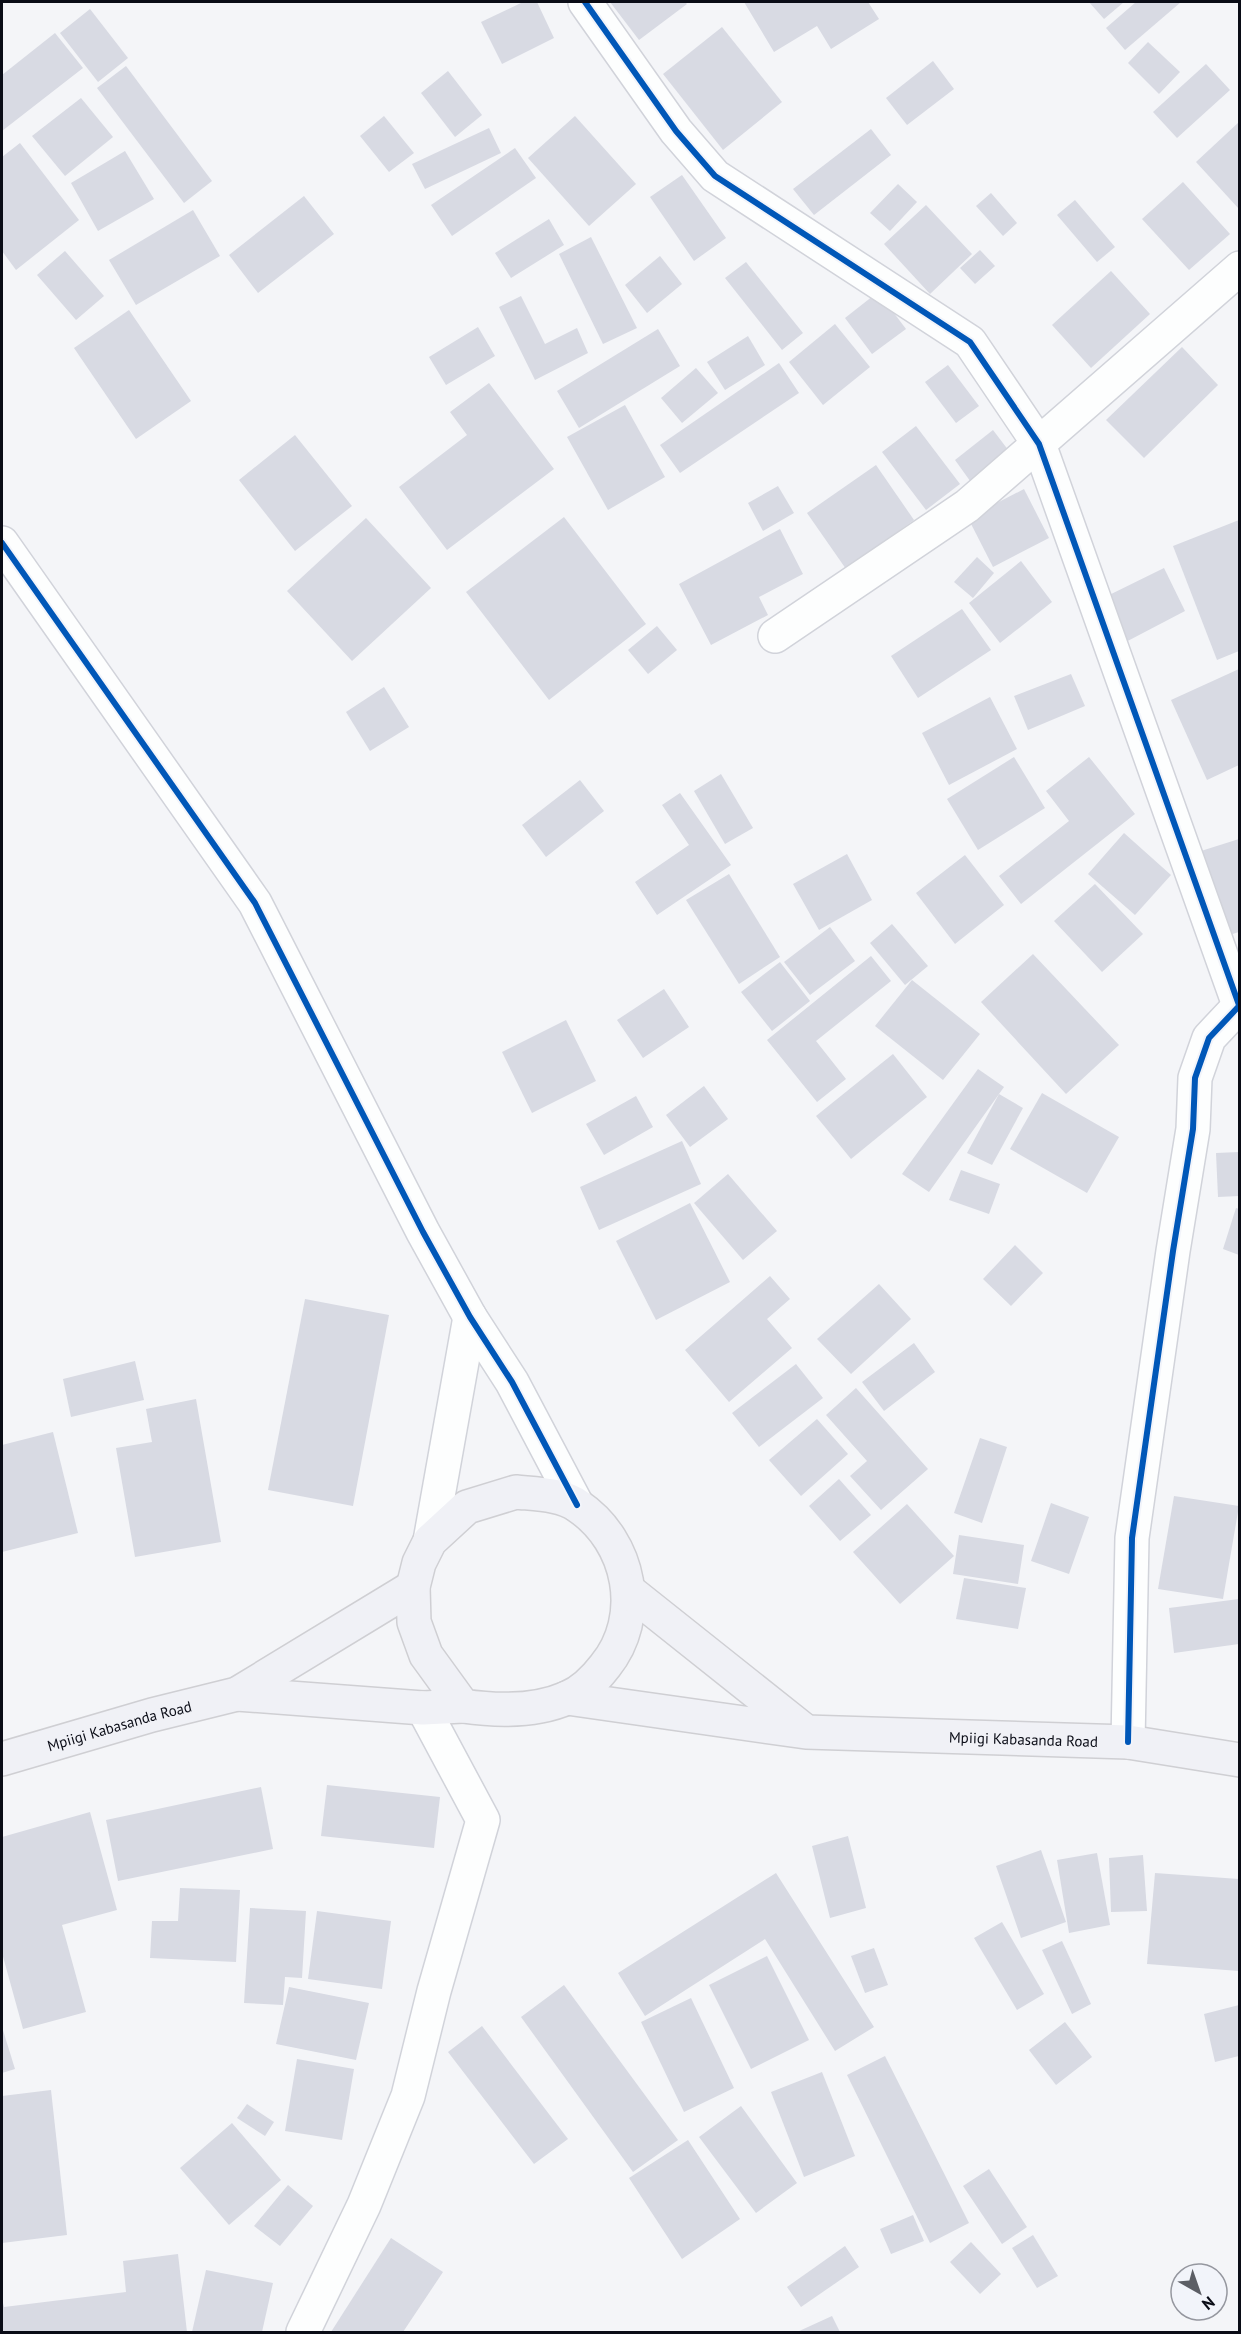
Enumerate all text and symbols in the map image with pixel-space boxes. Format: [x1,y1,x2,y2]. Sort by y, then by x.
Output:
street label: Mpiigi Kabasanda Road [45,1696,193,1755]
street label: Mpiigi Kabasanda Road [949,1727,1098,1751]
north arrow [1169,2262,1229,2322]
text: N [1198,2292,1219,2315]

